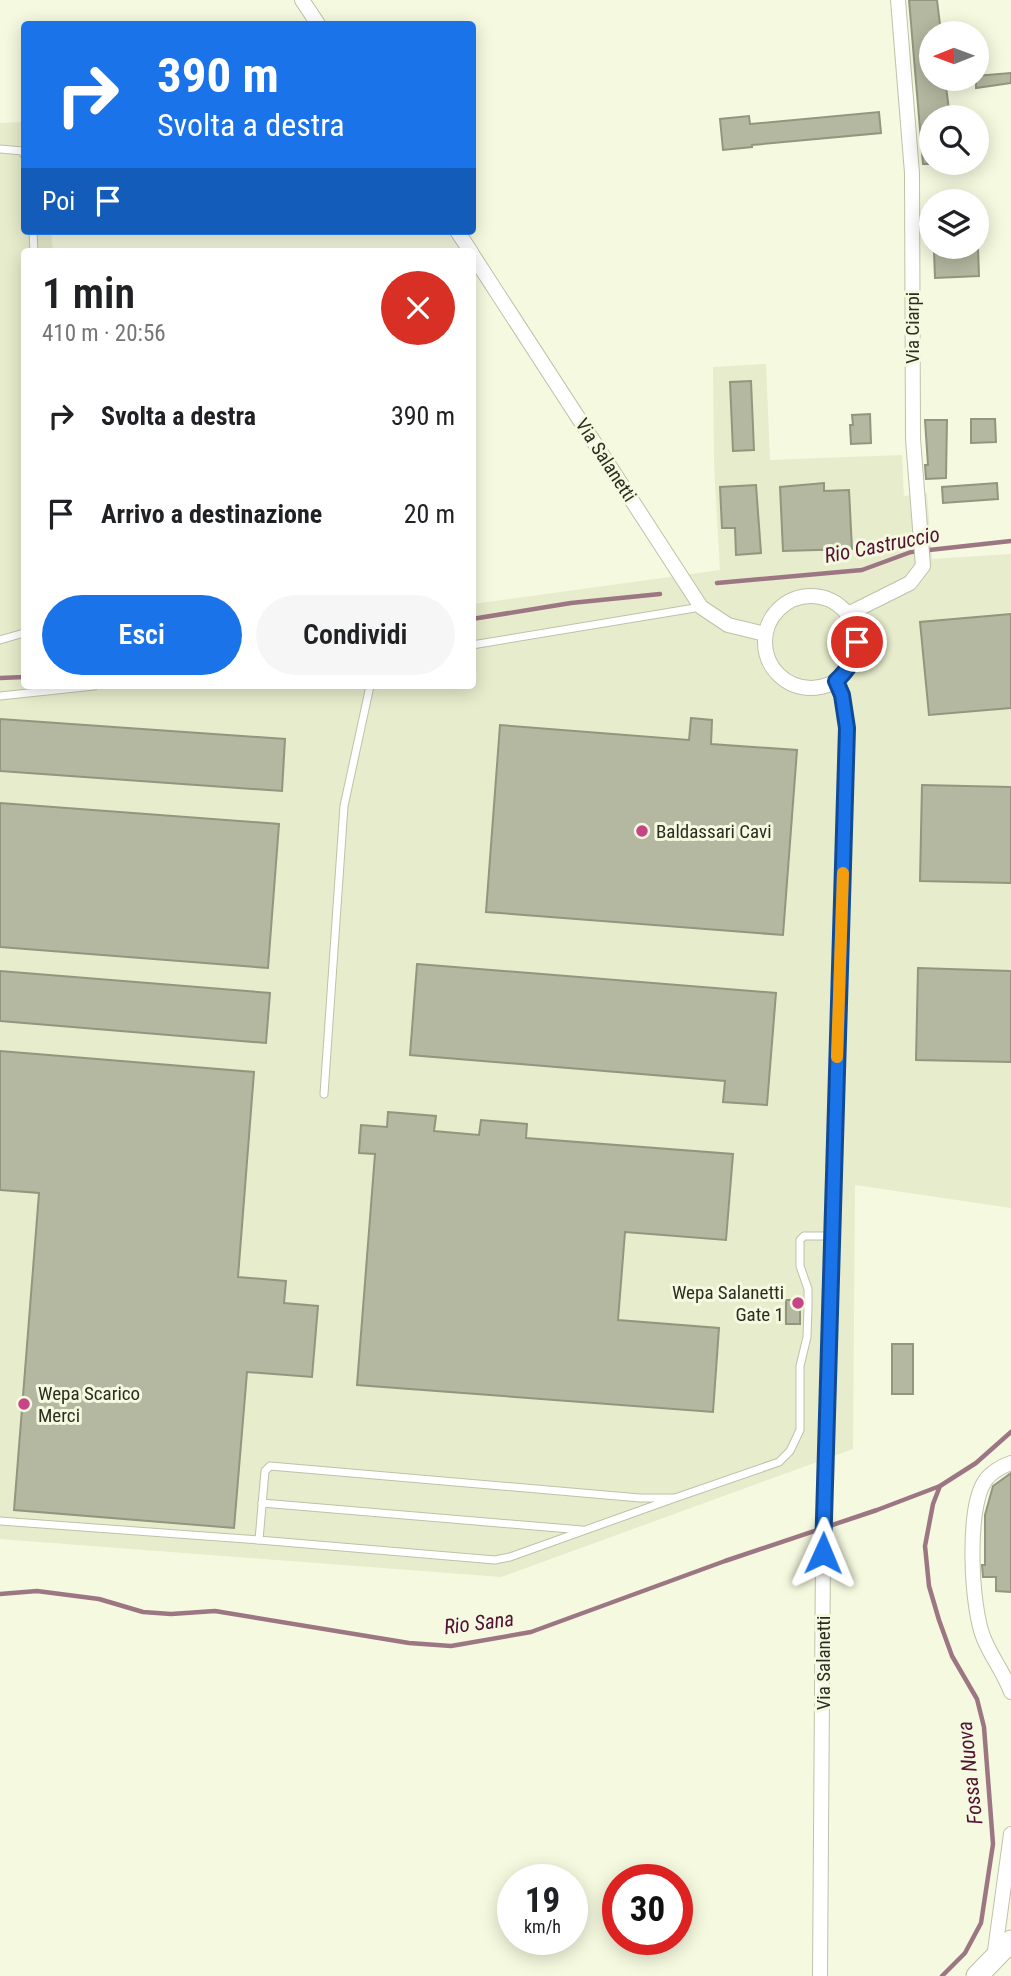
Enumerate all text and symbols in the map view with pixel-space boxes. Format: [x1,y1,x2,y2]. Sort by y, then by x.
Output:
north arrow [919,21,989,91]
map controls [919,21,989,259]
text: 390 m [157,47,279,104]
icon: right [42,49,133,140]
button: search [919,105,989,175]
text: Svolta a destra [157,106,345,144]
icon: arrive [89,182,127,220]
text: Poi [42,186,75,216]
button: layers [919,189,989,259]
text: 1 min [42,269,135,318]
button: close [381,271,455,345]
street label: Via Ciarpi [901,292,924,364]
text: 410 m · 20:56 [42,320,166,347]
icon: right [42,397,80,435]
text: Svolta a destra [101,401,256,431]
text: 390 m [391,401,455,431]
street label: Via Salanetti [571,414,641,506]
icon: arrive [42,495,80,533]
text: Arrivo a destinazione [101,499,322,529]
text: 20 m [404,499,455,529]
water label: Rio Castruccio [822,522,942,568]
button: Esci [42,595,242,675]
button: Condividi [256,595,455,675]
pin [827,612,887,672]
icon: arrive [838,623,876,661]
place label: Baldassari Cavi [656,820,772,843]
marker: Baldassari Cavi [634,823,650,839]
place label: Wepa Salanetti Gate 1 [672,1281,784,1326]
marker: Wepa Salanetti Gate 1 [790,1295,806,1311]
place label: Wepa Scarico Merci [38,1382,140,1427]
marker: Wepa Scarico Merci [16,1396,32,1412]
position arrow [786,1516,860,1590]
water label: Rio Sana [443,1607,515,1639]
street label: Via Salanetti [812,1616,835,1710]
water label: Fossa Nuova [953,1720,987,1826]
speed limit sign: 30 [602,1864,693,1955]
text: 19 [525,1880,560,1921]
text: km/h [524,1916,561,1937]

